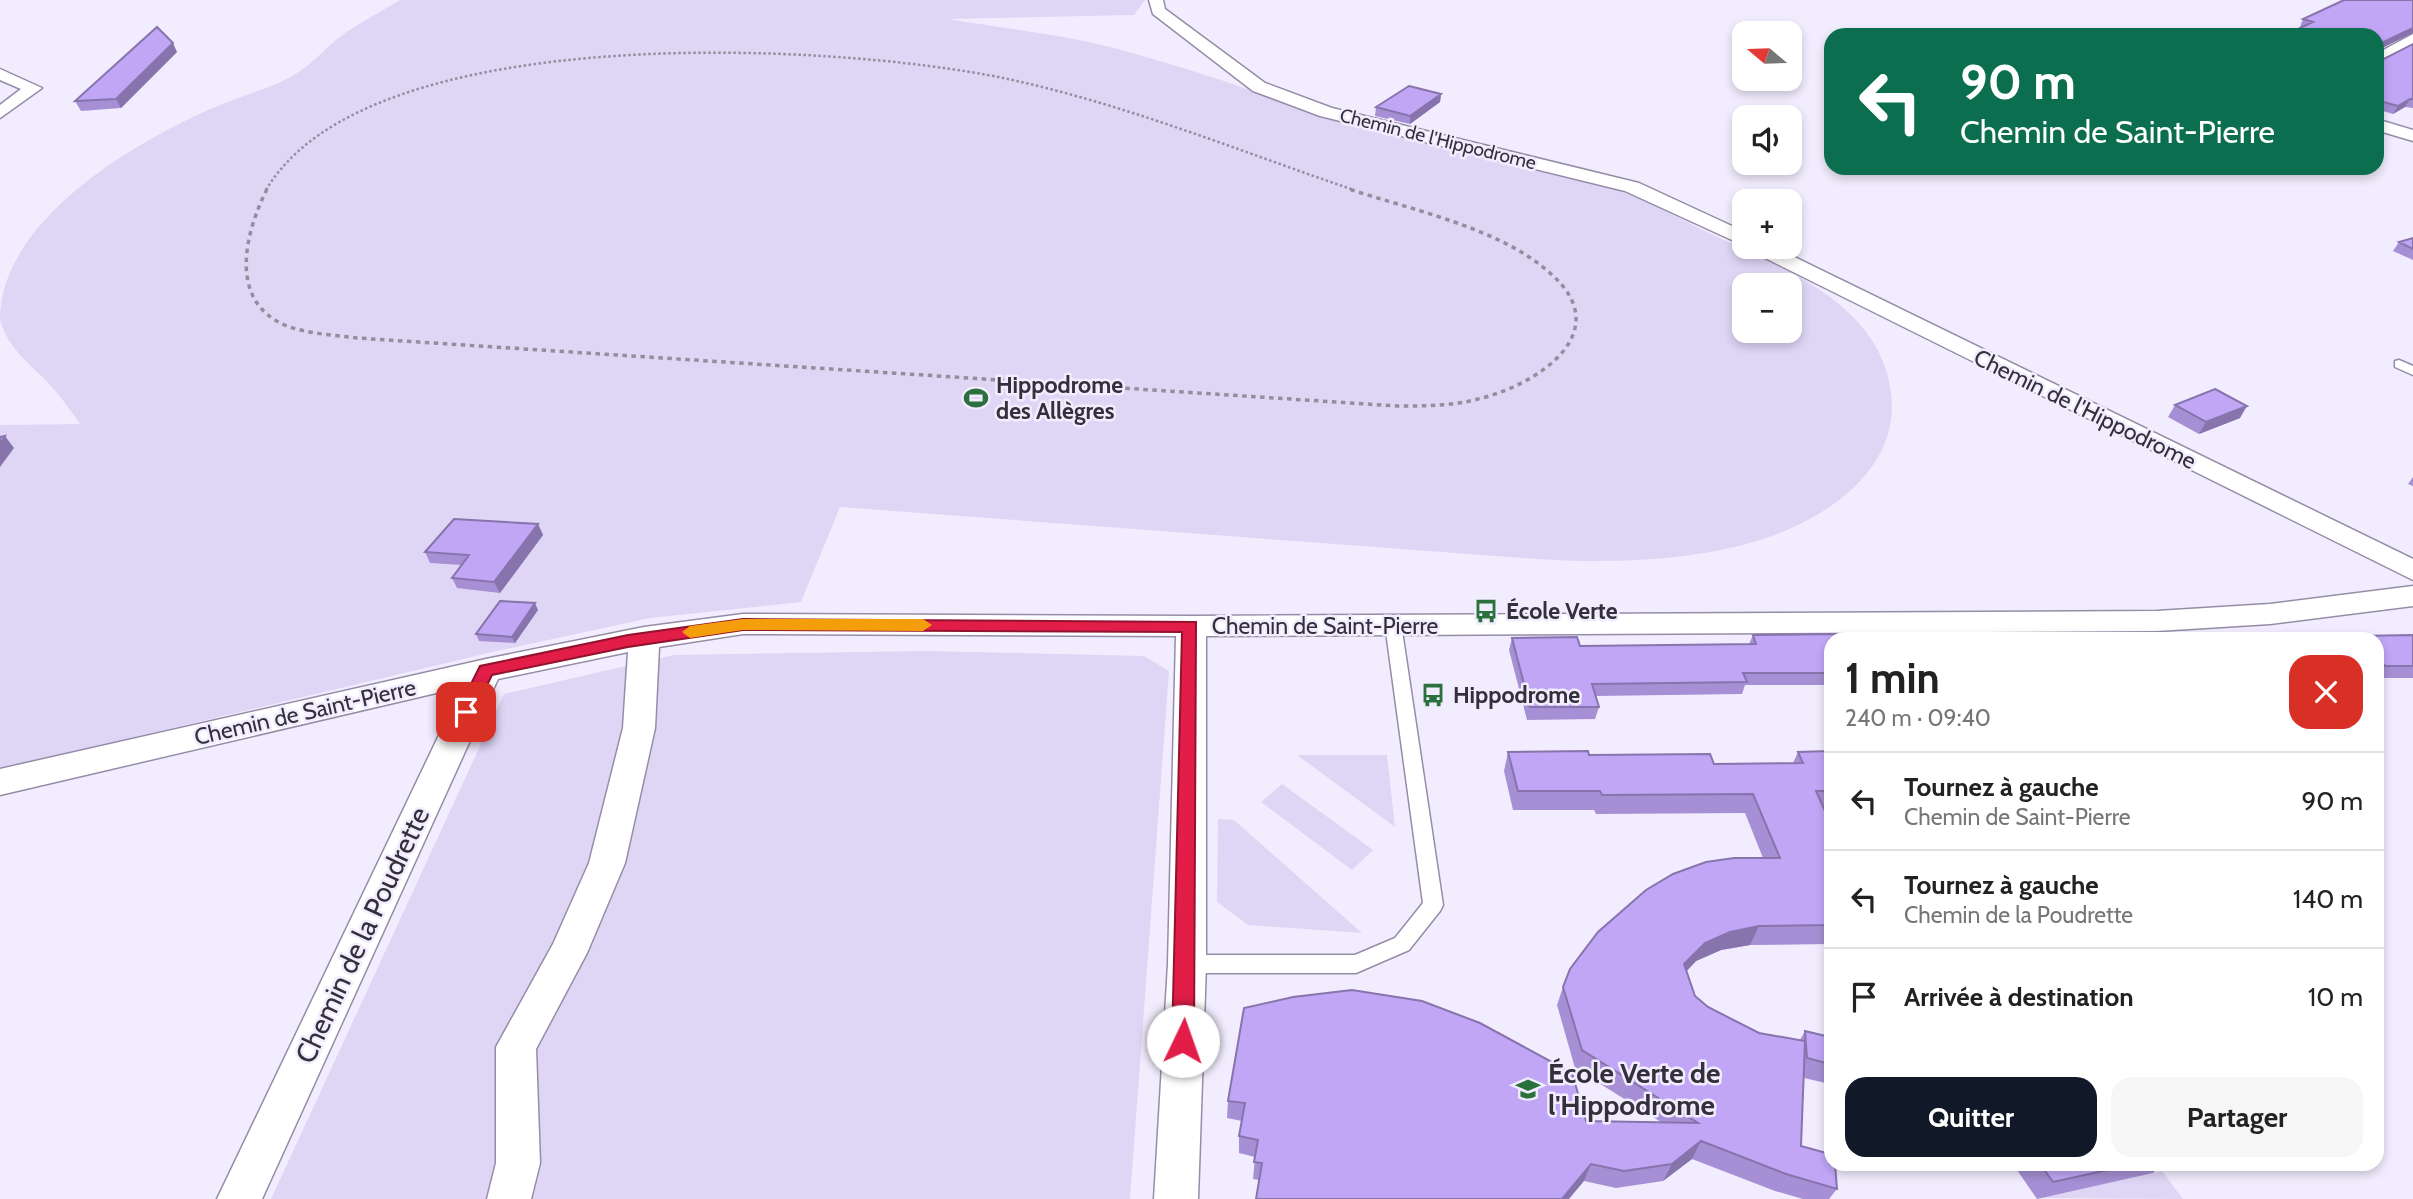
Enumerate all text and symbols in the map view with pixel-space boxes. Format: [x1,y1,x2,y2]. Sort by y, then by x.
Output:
north arrow [1732,21,1802,91]
map controls [1732,21,1802,343]
text: 90 m [1960,52,2076,111]
icon: left [1845,56,1936,147]
street label: Chemin de l'Hippodrome [1337,103,1539,175]
button: sound [1732,105,1802,175]
text: Chemin de Saint-Pierre [1960,112,2275,151]
button: + [1732,189,1802,259]
button: − [1732,273,1802,343]
street label: Chemin de l'Hippodrome [1969,343,2201,475]
place label: Hippodrome des Allègres [996,371,1123,425]
sports icon: Hippodrome des Allègres [962,384,990,412]
bus stop icon: École Verte [1472,597,1500,625]
place label: École Verte [1506,597,1618,625]
street label: Chemin de Saint-Pierre [1212,612,1438,640]
text: 1 min [1845,652,1940,704]
button: close [2289,655,2363,729]
street label: Chemin de Saint-Pierre [192,673,419,751]
bus stop icon: Hippodrome [1419,681,1447,709]
place label: Hippodrome [1453,681,1580,709]
pin [436,682,496,742]
icon: arrive [447,693,485,731]
text: 240 m · 09:40 [1845,704,1991,732]
text: Tournez à gauche [1904,771,2099,803]
icon: left [1845,782,1883,820]
text: 90 m [2301,785,2363,817]
street label: Chemin de la Poudrette [288,801,436,1069]
text: Chemin de Saint-Pierre [1904,803,2130,831]
text: Tournez à gauche [1904,869,2099,901]
icon: left [1845,880,1883,918]
text: 140 m [2293,883,2363,915]
text: Chemin de la Poudrette [1904,901,2133,929]
icon: arrive [1845,978,1883,1016]
text: Arrivée à destination [1904,981,2134,1013]
text: 10 m [2308,981,2363,1013]
position arrow [1146,1004,1220,1078]
place label: École Verte de l'Hippodrome [1548,1056,1720,1122]
school or university icon: École Verte de l'Hippodrome [1514,1075,1542,1103]
button: Quitter [1845,1077,2097,1157]
button: Partager [2111,1077,2363,1157]

